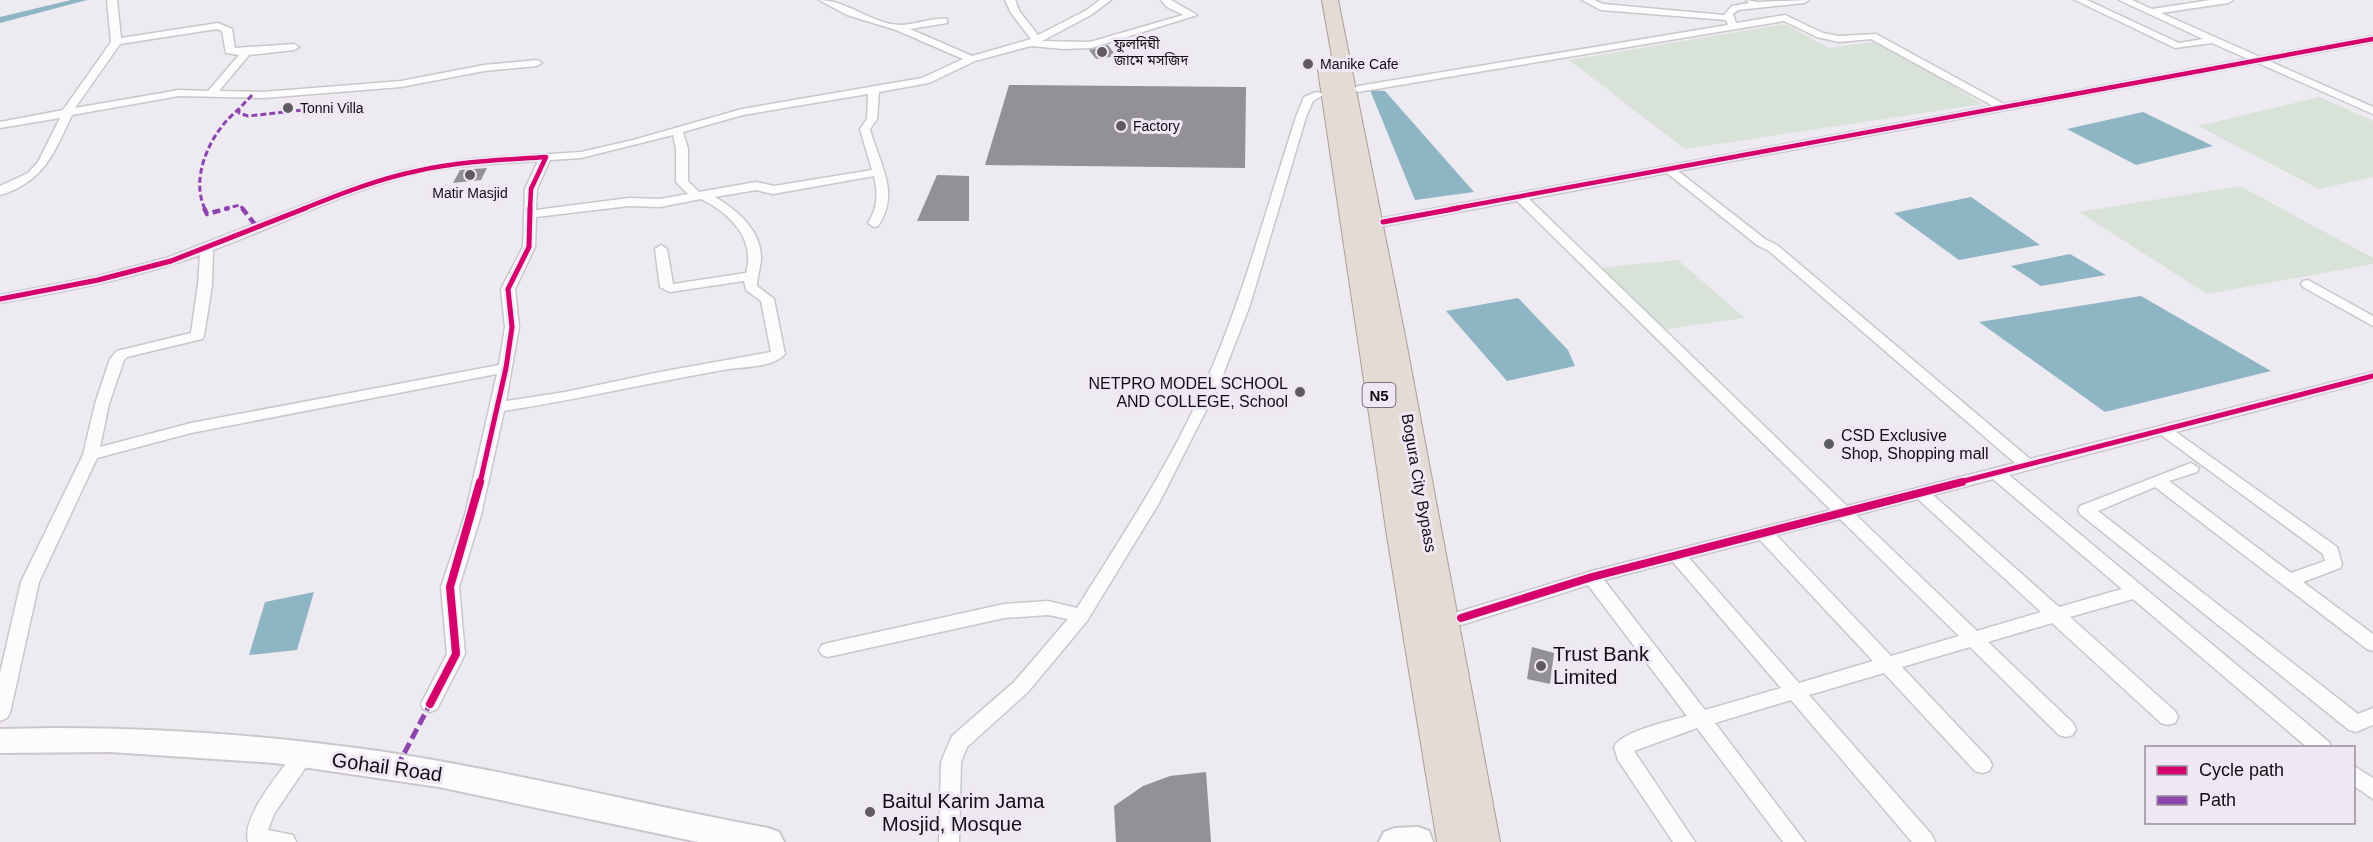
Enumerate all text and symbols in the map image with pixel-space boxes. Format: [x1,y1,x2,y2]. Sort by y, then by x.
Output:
place label: ফুলদিঘী জামে মসজিদ [1113,36,1188,68]
marker: ফুলদিঘী জামে মসজিদ [1095,45,1109,59]
place label: Manike Cafe [1320,56,1399,72]
marker: Manike Cafe [1301,57,1315,71]
place label: Tonni Villa [300,100,364,116]
marker: Tonni Villa [281,101,295,115]
place label: Factory [1133,118,1180,134]
marker: Factory [1114,119,1128,133]
marker: Matir Masjid [463,168,477,182]
place label: Matir Masjid [432,185,508,201]
place label: NETPRO MODEL SCHOOL AND COLLEGE, School [1089,375,1288,410]
road number: N5 [1362,383,1396,407]
marker: NETPRO MODEL SCHOOL AND COLLEGE, School [1293,385,1307,399]
street label: Bogura City Bypass [1398,412,1440,554]
place label: CSD Exclusive Shop, Shopping mall [1841,427,1989,462]
marker: CSD Exclusive Shop, Shopping mall [1822,437,1836,451]
place label: Trust Bank Limited [1553,643,1650,688]
marker: Trust Bank Limited [1534,659,1548,673]
legend [2145,746,2355,824]
street label: Gohail Road [330,748,444,786]
text: Cycle path [2199,760,2284,780]
place label: Baitul Karim Jama Mosjid, Mosque [882,790,1045,835]
text: Path [2199,790,2236,810]
marker: Baitul Karim Jama Mosjid, Mosque [863,805,877,819]

